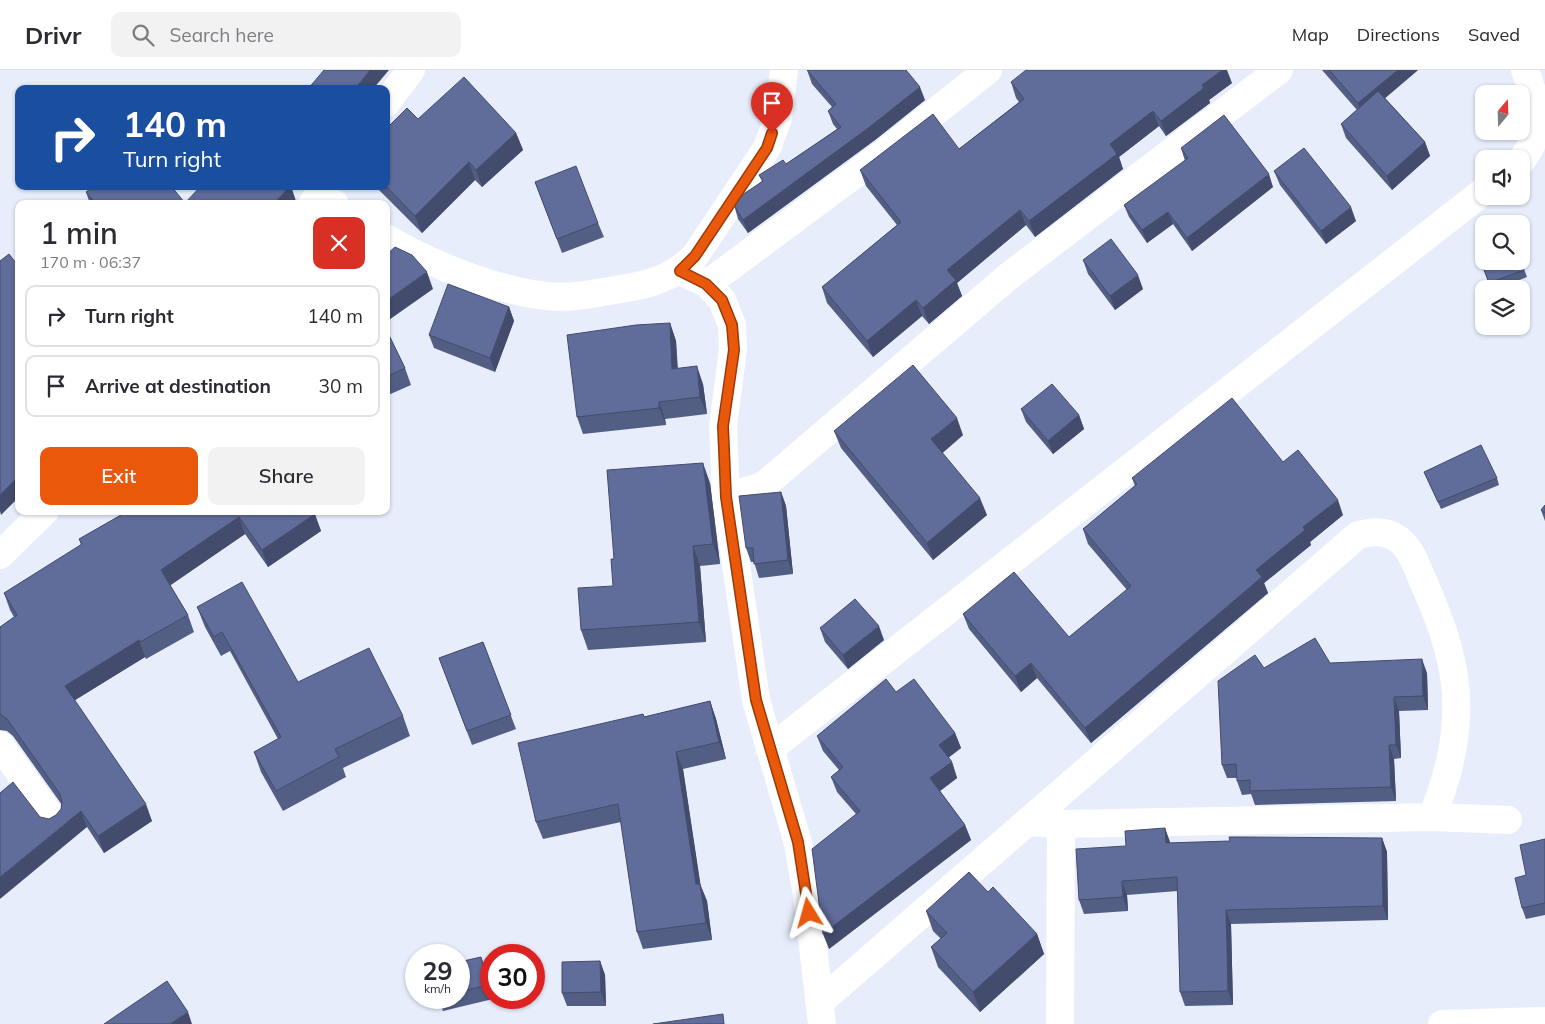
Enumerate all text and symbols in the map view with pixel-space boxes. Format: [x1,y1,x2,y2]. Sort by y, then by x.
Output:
search box [111,12,461,57]
text: Drivr [25,20,81,50]
icon: search [129,21,157,49]
text: Search here [169,23,274,47]
text: Map [1292,23,1329,46]
text: Directions [1357,23,1440,46]
text: Saved [1468,23,1520,46]
pin [751,82,793,133]
north arrow [1475,85,1530,140]
map controls [1475,85,1530,335]
icon: arrive [758,89,786,117]
text: 140 m [123,102,227,146]
icon: right [40,105,105,170]
text: Turn right [123,145,221,173]
button: sound [1475,150,1530,205]
text: 1 min [40,214,118,252]
button: search [1475,215,1530,270]
button: close [313,217,365,269]
text: 170 m · 06:37 [40,252,141,272]
button: layers [1475,280,1530,335]
icon: right [42,302,70,330]
text: Turn right [85,304,174,328]
text: 140 m [307,304,363,328]
icon: arrive [42,372,70,400]
text: Arrive at destination [85,374,271,398]
text: 30 m [319,374,363,398]
button: Exit [40,447,198,505]
button: Share [208,447,365,505]
position arrow [782,886,834,938]
speed limit sign: 30 [480,944,545,1009]
text: 29 [422,955,453,986]
text: km/h [424,981,451,996]

